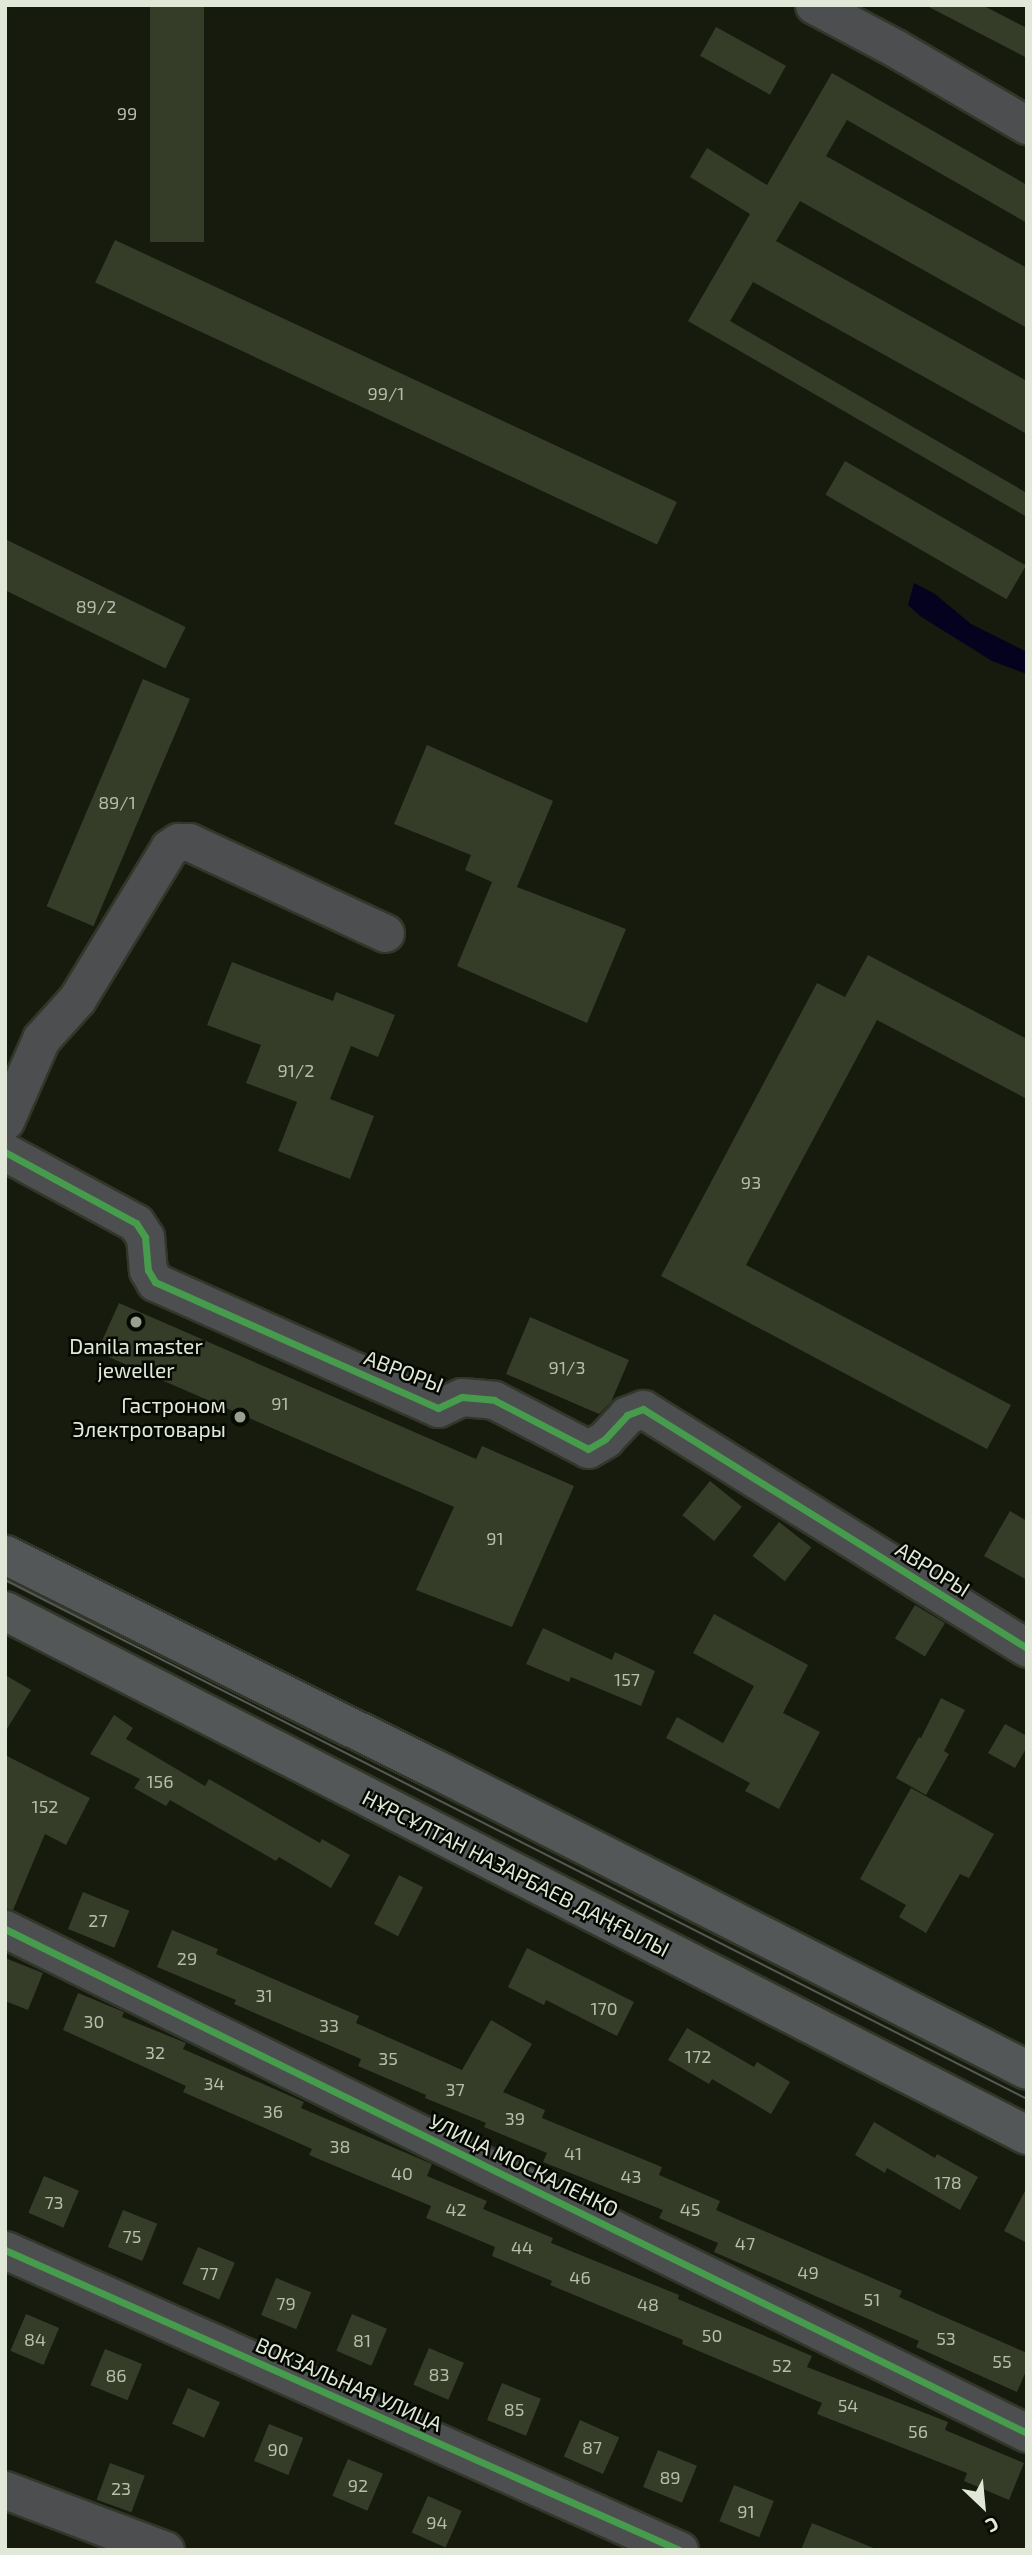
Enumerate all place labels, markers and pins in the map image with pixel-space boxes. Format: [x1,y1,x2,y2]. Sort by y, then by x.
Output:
marker: Danila master jeweller [128,1314,144,1330]
place label: Danila master jeweller [69,1333,203,1383]
place label: Гастроном Электротовары [73,1392,226,1442]
marker: Гастроном Электротовары [232,1409,248,1425]

